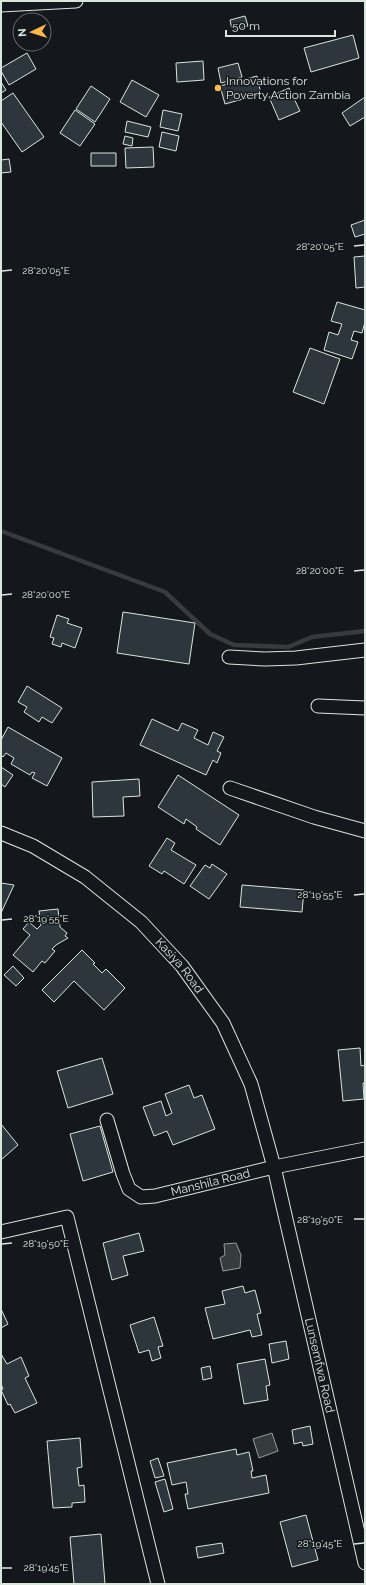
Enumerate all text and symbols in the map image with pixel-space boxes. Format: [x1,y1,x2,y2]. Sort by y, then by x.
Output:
north arrow [12,12,52,52]
scale bar [226,12,335,38]
text: 50 m [232,19,260,33]
text: N [16,28,29,37]
place label: Innovations for Poverty Action Zambia [226,74,351,102]
marker: Innovations for Poverty Action Zambia [213,83,223,93]
text: 28°20'05"E [296,241,344,252]
text: 28°20'05"E [22,265,70,276]
text: 28°20'00"E [296,565,344,576]
text: 28°20'00"E [22,589,70,600]
text: 28°19'55"E [297,889,343,900]
text: 28°19'55"E [23,913,69,924]
street label: Kasiya Road [152,935,206,996]
street label: Manshila Road [169,1166,252,1199]
text: 28°19'50"E [297,1214,343,1225]
text: 28°19'50"E [23,1238,69,1249]
street label: Lunsemfwa Road [302,1317,337,1414]
text: 28°19'45"E [298,1538,342,1549]
text: 28°19'45"E [24,1562,68,1573]

